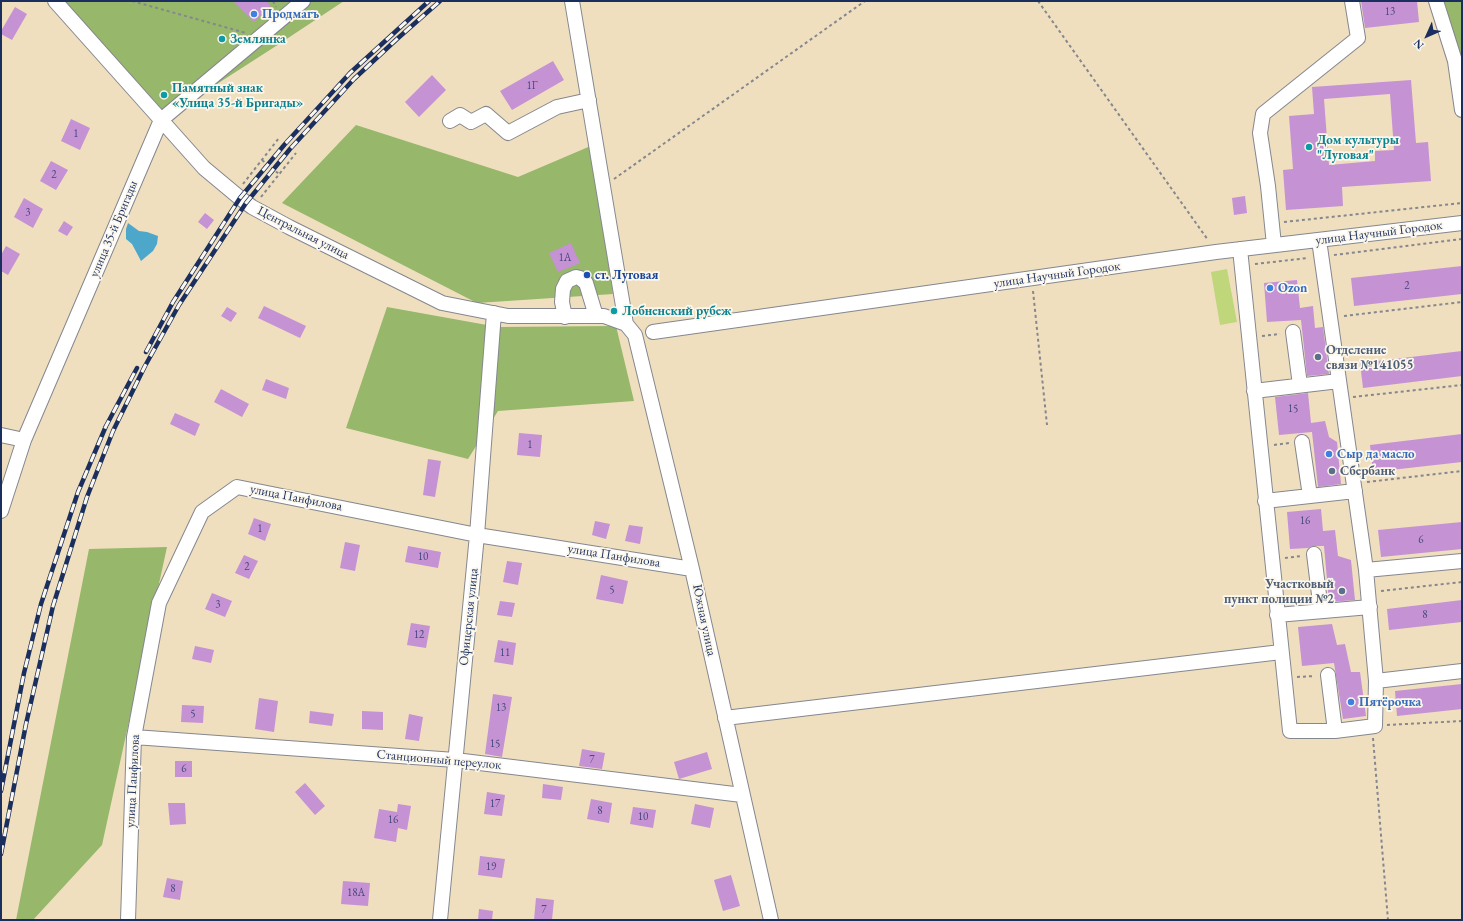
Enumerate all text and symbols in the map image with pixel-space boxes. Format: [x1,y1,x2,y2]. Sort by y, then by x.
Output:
house number: 13 [1385,5,1395,19]
place label: Продмагъ [262,6,319,22]
marker: Продмагъ [249,9,259,19]
north arrow [1407,16,1447,56]
place label: Землянка [230,31,286,47]
marker: Землянка [217,34,227,44]
text: N [1410,36,1427,53]
house number: 1Г [527,79,537,93]
place label: Памятный знак «Улица 35-й Бригады» [172,80,303,111]
marker: Памятный знак «Улица 35-й Бригады» [159,90,169,100]
house number: 1 [73,127,79,141]
place label: Дом культуры "Луговая" [1317,132,1399,163]
marker: Дом культуры "Луговая" [1304,142,1314,152]
house number: 2 [51,168,57,182]
street label: улица 35-й Бригады [87,178,141,280]
street label: Центральная улица [254,203,352,263]
house number: 3 [25,206,31,220]
street label: улица Научный Городок [1315,217,1443,249]
house number: 1А [559,251,571,265]
street label: улица Научный Городок [993,258,1121,292]
place label: ст. Луговая [595,267,659,283]
marker: ст. Луговая [582,270,592,280]
house number: 2 [1404,279,1410,293]
place label: Ozon [1278,280,1307,296]
marker: Ozon [1265,283,1275,293]
place label: Лобненский рубеж [622,303,732,319]
marker: Лобненский рубеж [609,306,619,316]
place label: Отделение связи №141055 [1326,342,1414,373]
marker: Отделение связи №141055 [1313,352,1323,362]
house number: 15 [1288,402,1298,416]
house number: 1 [527,438,533,452]
place label: Сыр да масло [1337,446,1415,462]
marker: Сыр да масло [1324,449,1334,459]
place label: Сбербанк [1340,463,1395,479]
marker: Сбербанк [1327,466,1337,476]
street label: улица Панфилова [249,481,343,515]
house number: 16 [1300,514,1310,528]
house number: 1 [257,522,263,536]
house number: 6 [1418,533,1424,547]
street label: улица Панфилова [567,541,661,571]
house number: 10 [418,550,428,564]
house number: 2 [244,560,250,574]
street label: Офицерская улица [456,567,482,667]
place label: Участковый пункт полиции №2 [1224,576,1334,607]
house number: 5 [609,583,615,597]
street label: Южная улица [689,583,719,657]
marker: Участковый пункт полиции №2 [1337,586,1347,596]
house number: 3 [215,598,221,612]
house number: 8 [1422,608,1428,622]
house number: 12 [414,628,424,642]
house number: 11 [500,646,510,660]
place label: Пятёрочка [1359,694,1421,710]
marker: Пятёрочка [1346,697,1356,707]
house number: 13 [496,701,506,715]
house number: 5 [190,707,196,721]
street label: улица Панфилова [123,734,143,828]
house number: 15 [490,737,500,751]
street label: Станционный переулок [376,747,502,773]
house number: 7 [589,753,595,767]
house number: 6 [181,762,187,776]
house number: 17 [490,797,500,811]
house number: 8 [597,804,603,818]
house number: 10 [638,810,648,824]
house number: 16 [388,813,398,827]
house number: 19 [486,860,496,874]
house number: 8 [170,882,176,896]
house number: 18А [347,886,365,900]
house number: 7 [541,903,547,917]

